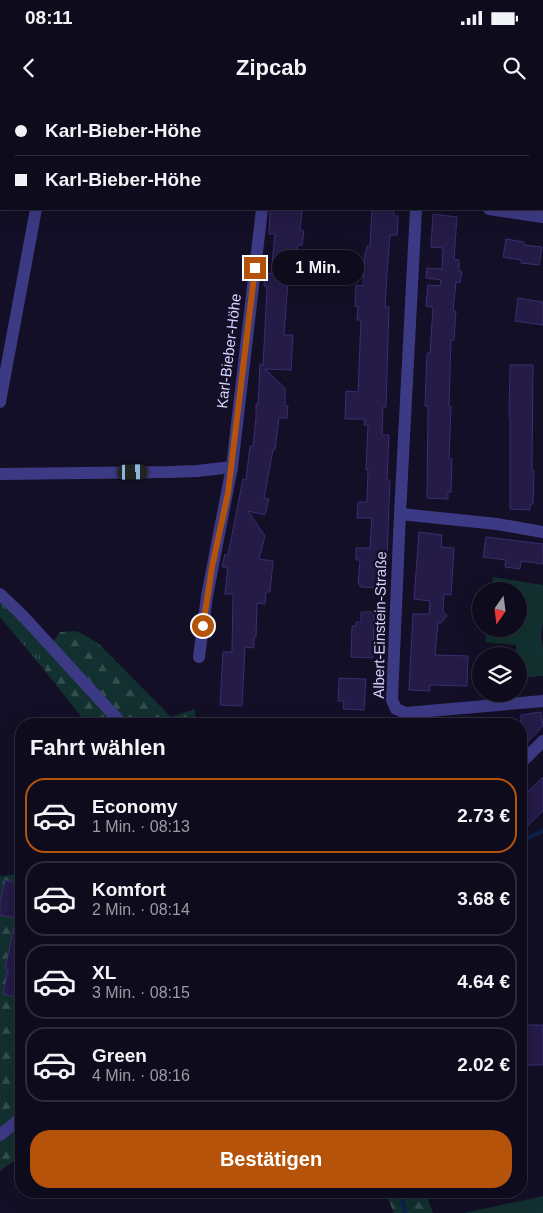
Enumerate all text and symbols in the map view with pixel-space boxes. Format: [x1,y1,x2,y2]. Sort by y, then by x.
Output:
text: 08:11 [25,7,73,28]
icon: back [15,54,43,82]
icon: search [500,54,528,82]
text: Zipcab [236,55,307,80]
text: Karl-Bieber-Höhe [45,120,201,141]
text: Karl-Bieber-Höhe [45,169,201,190]
callout: 1 Min. [272,250,365,286]
route end [244,257,266,279]
text: 1 Min. [295,259,341,276]
street label: Karl-Bieber-Höhe [213,292,244,409]
car [117,464,148,480]
street label: Albert-Einstein-Straße [370,551,389,699]
north arrow [472,582,528,638]
map controls [472,582,527,702]
route start [192,615,214,637]
button: layers [472,647,527,702]
text: Fahrt wählen [30,735,166,760]
icon: car [32,793,77,838]
text: Economy [92,796,178,817]
text: 2.73 € [457,805,510,826]
text: 1 Min. · 08:13 [92,818,190,835]
icon: car [32,876,77,921]
text: Komfort [92,879,166,900]
text: 3.68 € [457,888,510,909]
text: 2 Min. · 08:14 [92,901,190,918]
icon: car [32,959,77,1004]
text: XL [92,962,116,983]
text: 4.64 € [457,971,510,992]
text: 3 Min. · 08:15 [92,984,190,1001]
icon: car [32,1042,77,1087]
text: Green [92,1045,147,1066]
text: 2.02 € [457,1054,510,1075]
text: 4 Min. · 08:16 [92,1067,190,1084]
button: Bestätigen [30,1130,512,1188]

